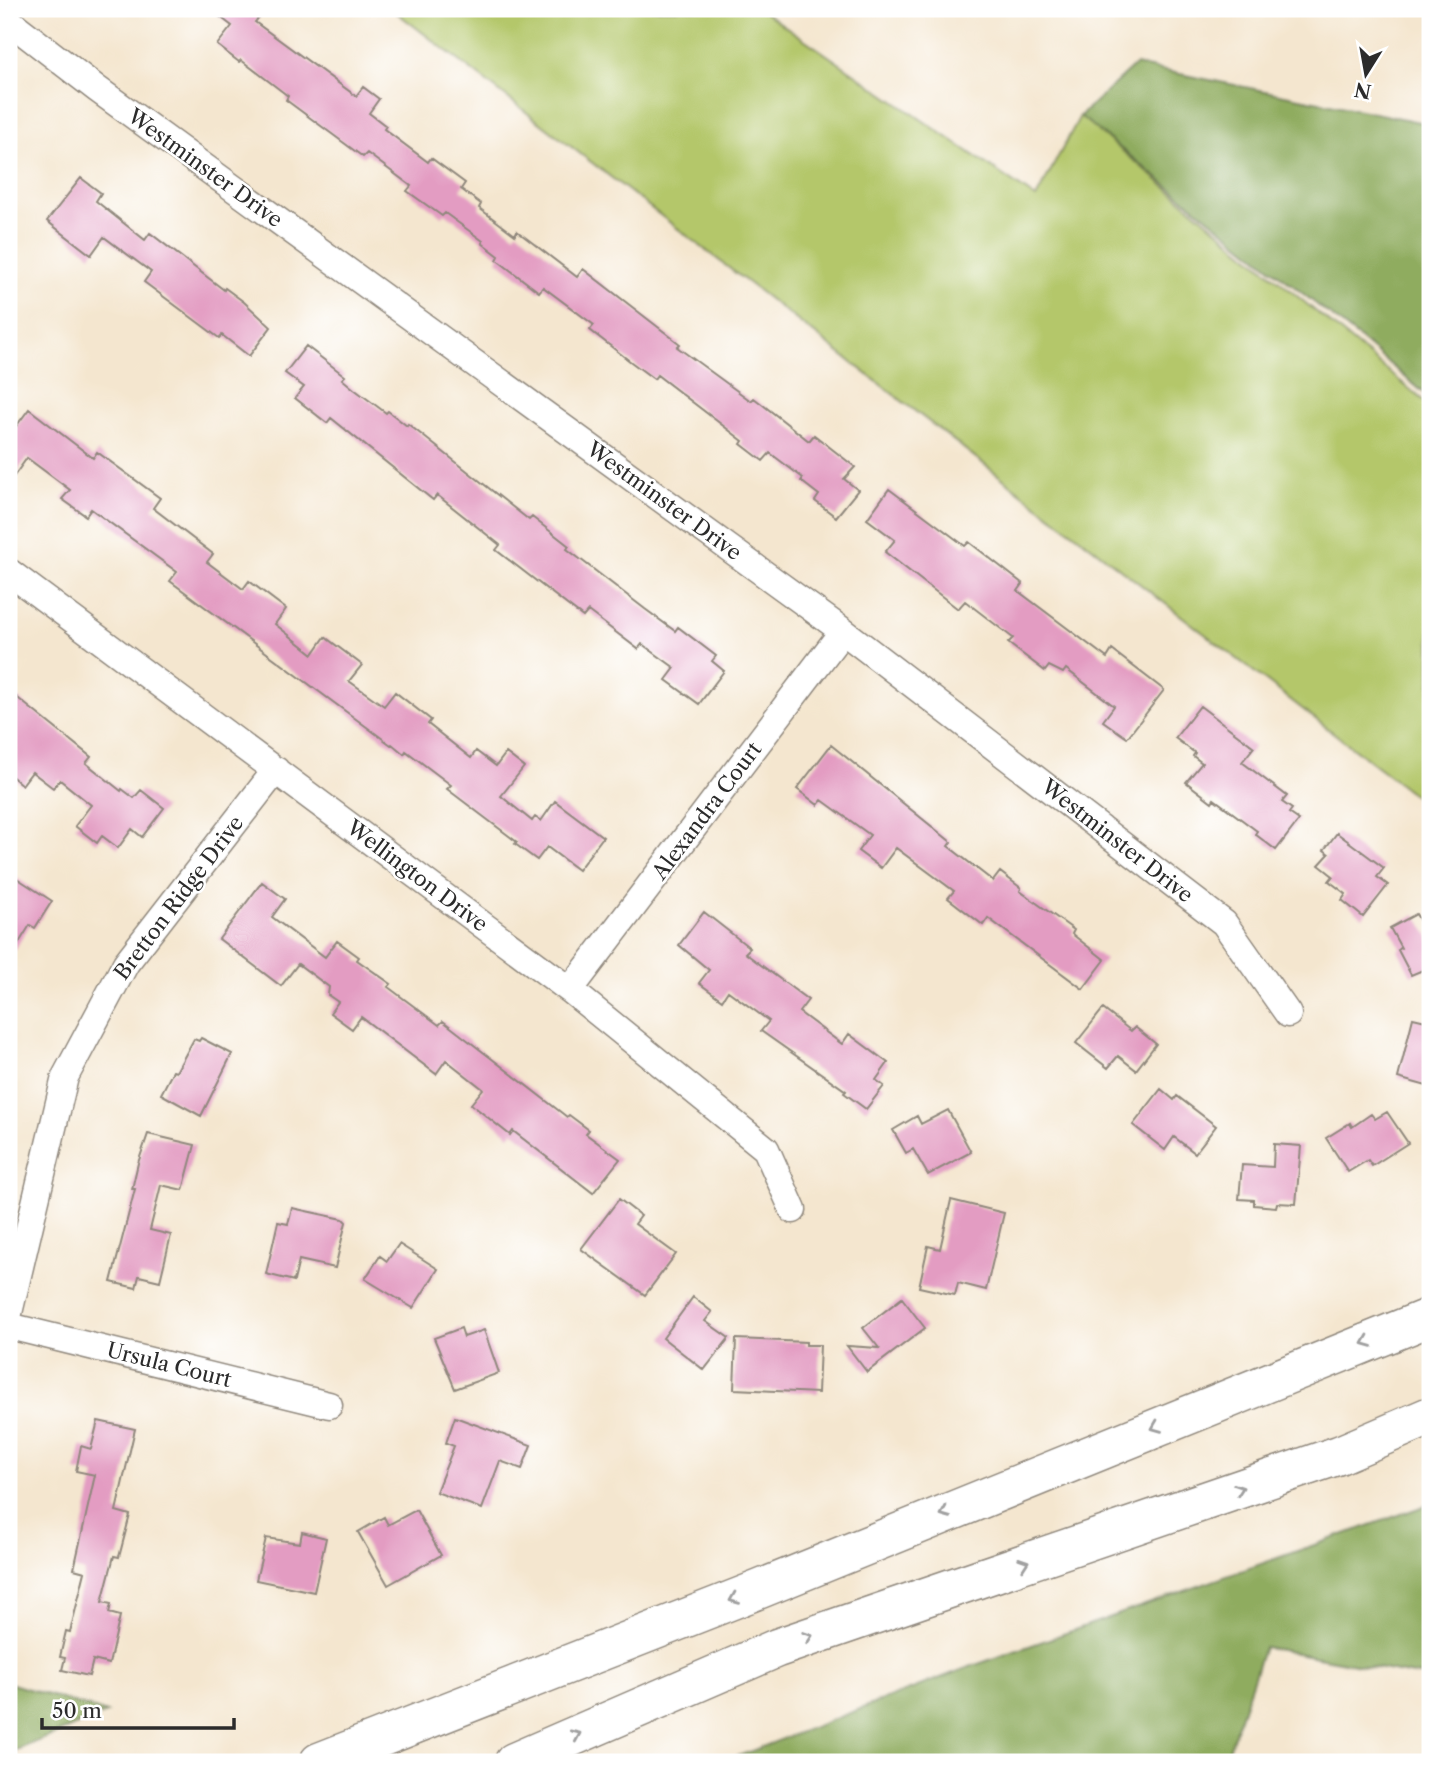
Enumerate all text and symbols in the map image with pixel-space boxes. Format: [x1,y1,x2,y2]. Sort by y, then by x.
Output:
north arrow [1330,38,1400,108]
text: N [1353,77,1373,103]
street label: Westminster Drive [122,102,288,232]
street label: Westminster Drive [581,435,747,565]
street label: Alexandra Court [646,737,767,885]
street label: Westminster Drive [1036,773,1198,908]
street label: Bretton Ridge Drive [109,811,248,985]
street label: Wellington Drive [341,814,493,937]
one-way arrow [1361,1334,1373,1348]
street label: Ursula Court [104,1337,235,1392]
one-way arrow [1151,1419,1163,1433]
one-way arrow [1232,1483,1244,1497]
one-way arrow [940,1505,952,1519]
one-way arrow [1017,1557,1029,1571]
one-way arrow [729,1590,741,1604]
one-way arrow [802,1631,814,1645]
scale bar [42,1687,234,1731]
text: 50 m [52,1698,102,1723]
one-way arrow [569,1729,582,1743]

